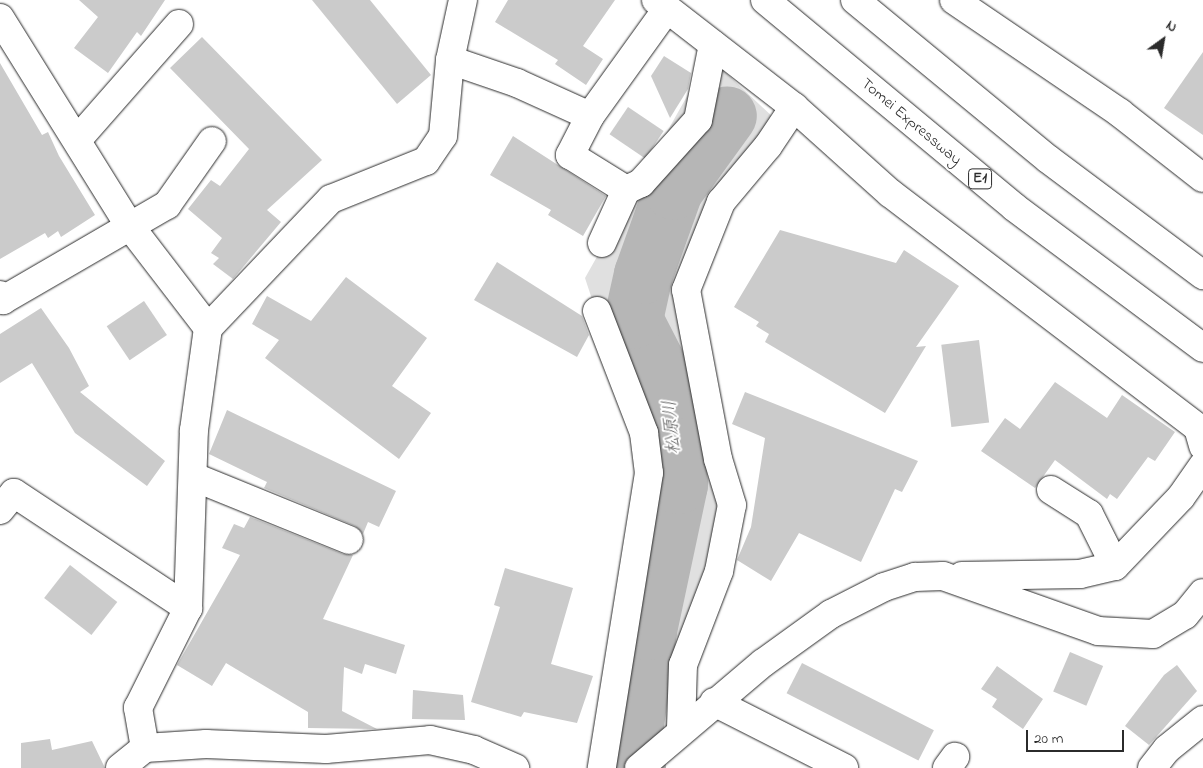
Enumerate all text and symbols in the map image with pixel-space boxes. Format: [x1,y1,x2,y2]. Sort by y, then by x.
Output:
north arrow [1138,15,1188,65]
text: N [1162,15,1181,38]
street label: Tomei Expressway [857,74,965,170]
road number: E1 [968,166,992,192]
water label: 松原川 [660,399,686,455]
scale bar [1028,720,1126,752]
text: 20 m [1034,728,1063,750]

